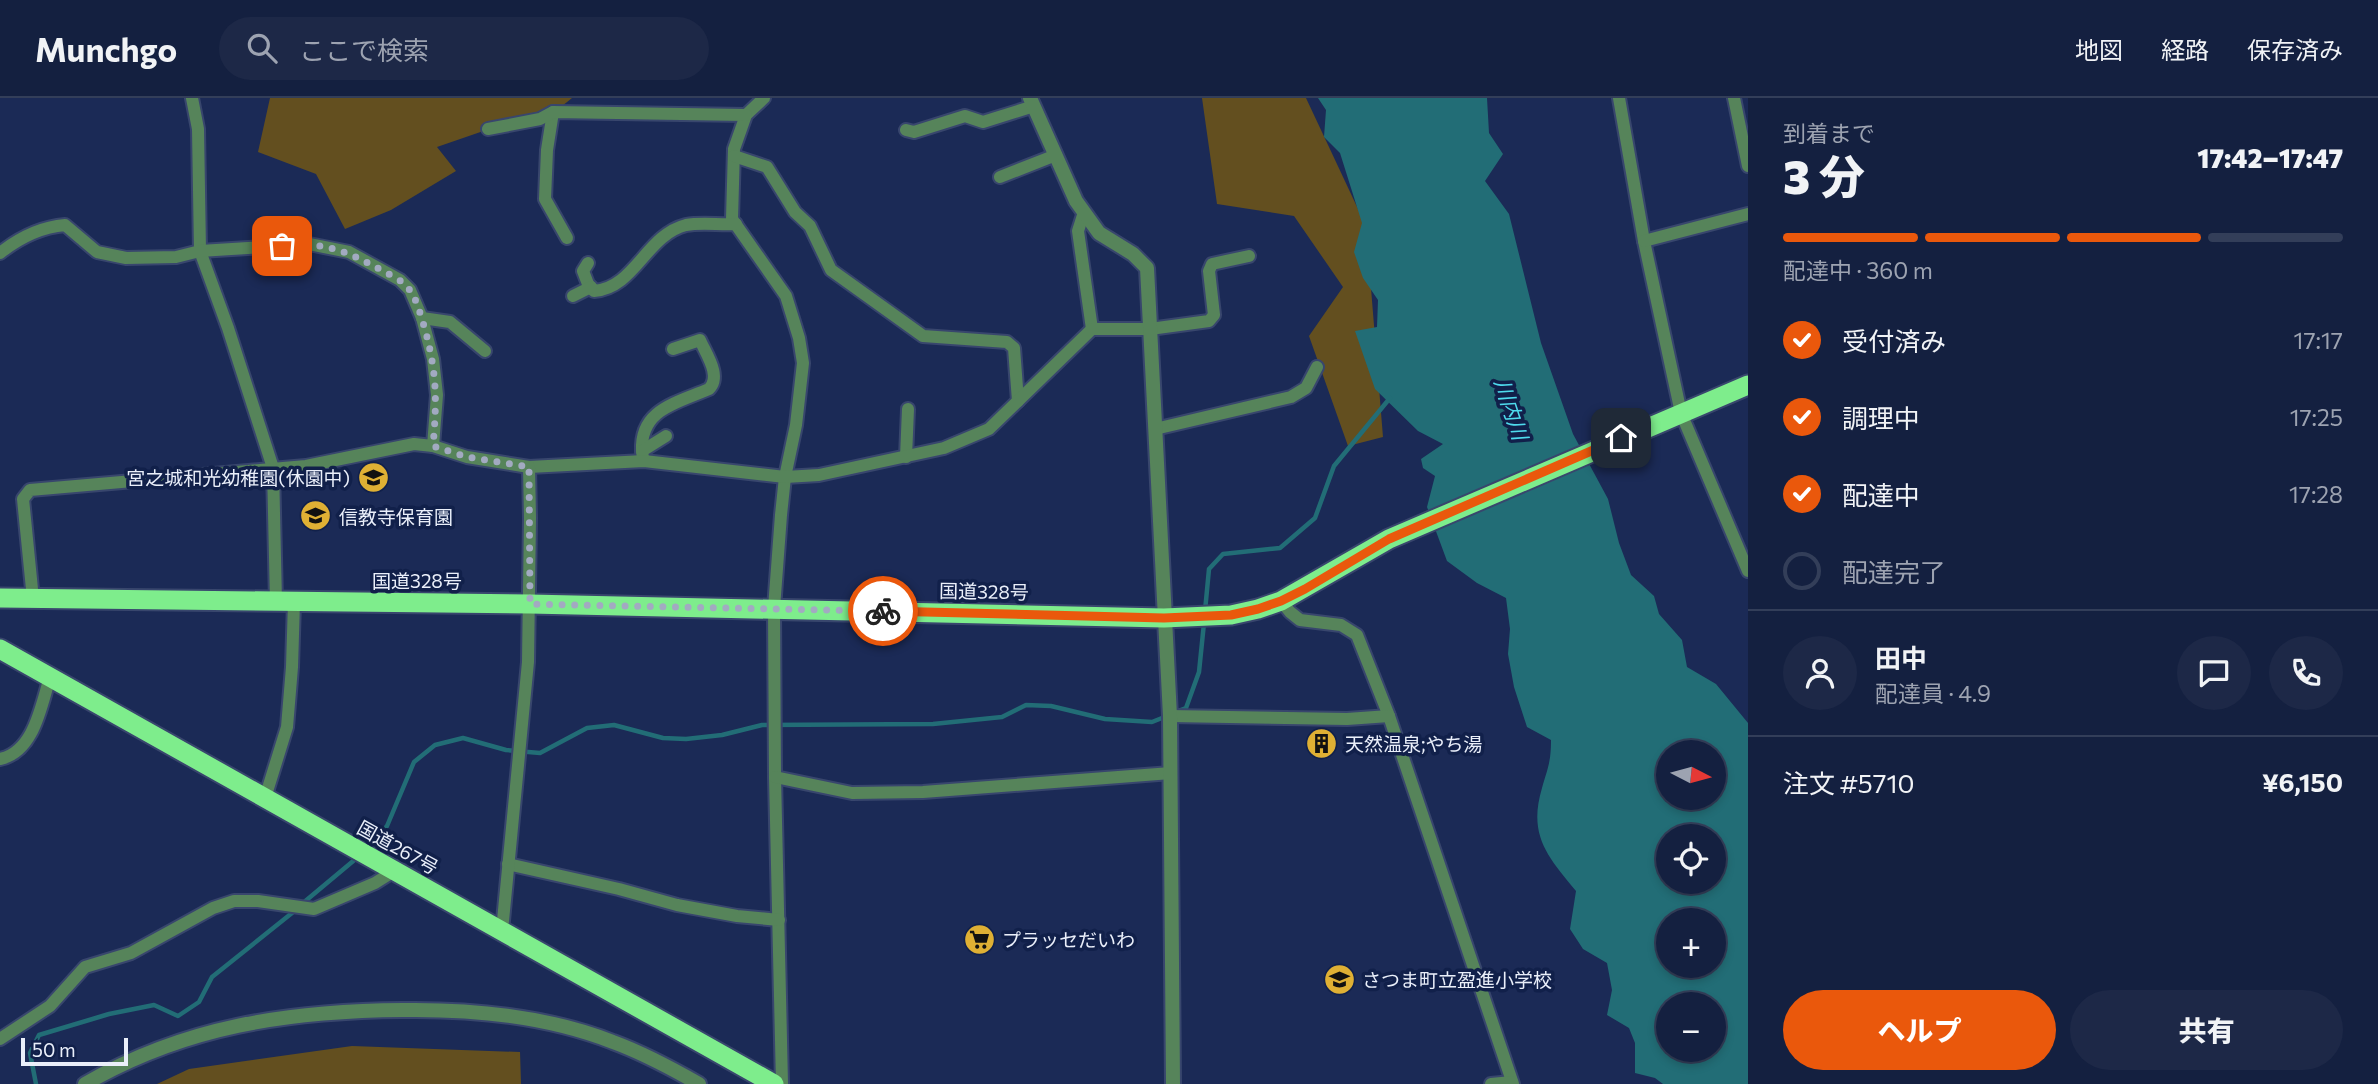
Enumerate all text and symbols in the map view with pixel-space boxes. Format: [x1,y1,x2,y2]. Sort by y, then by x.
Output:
search box [219,17,709,80]
text: Munchgo [35,28,177,69]
icon: search [243,29,281,67]
text: ここで検索 [299,34,429,65]
text: 地図 [2075,35,2123,64]
text: 経路 [2161,35,2209,64]
text: 保存済み [2247,35,2343,64]
text: 到着まで [1783,119,1875,147]
text: 17:42–17:47 [2197,142,2343,173]
text: 3 分 [1783,147,1865,203]
pin [252,216,312,276]
icon: bag [263,227,301,265]
text: 配達中 · 360 m [1783,256,1933,284]
icon: check [1783,321,1821,359]
text: 受付済み [1842,325,1946,356]
text: 17:17 [2294,326,2343,354]
water label: 川内川 [1490,375,1534,445]
icon: check [1783,398,1821,436]
text: 調理中 [1842,402,1920,433]
text: 17:25 [2290,403,2343,431]
pin [1591,408,1651,468]
icon: home [1602,419,1640,457]
school or university icon: 宮之城和光幼稚園(休園中) [356,460,390,494]
place label: 宮之城和光幼稚園(休園中) [126,466,350,489]
icon: check [1783,475,1821,513]
text: 配達中 [1842,479,1920,510]
text: 17:28 [2289,480,2343,508]
school or university icon: 信教寺保育園 [299,499,333,533]
place label: 信教寺保育園 [339,505,453,528]
text: 配達完了 [1842,556,1946,587]
street label: 国道328号 [372,569,462,592]
courier [848,576,918,646]
street label: 国道328号 [939,579,1029,603]
icon: bike [864,592,902,630]
button: person [1783,636,1857,710]
button: chat [2177,636,2251,710]
button: phone [2269,636,2343,710]
text: 田中 [1875,642,1927,673]
text: 配達員 · 4.9 [1875,679,1991,707]
building icon: 天然温泉;やち湯 [1305,726,1339,760]
place label: 天然温泉;やち湯 [1345,732,1483,755]
north arrow [1656,740,1726,810]
map controls [1656,740,1726,1062]
text: ¥6,150 [2262,766,2343,797]
text: 注文 #5710 [1783,767,1914,798]
street label: 国道267号 [354,815,442,879]
button: locate [1656,824,1726,894]
button: + [1656,908,1726,978]
supermarket icon: プラッセだいわ [962,922,996,956]
place label: プラッセだいわ [1002,928,1135,951]
school or university icon: さつま町立盈進小学校 [1322,962,1356,996]
place label: さつま町立盈進小学校 [1362,968,1552,991]
button: ヘルプ [1783,990,2056,1070]
button: 共有 [2070,990,2343,1070]
button: − [1656,992,1726,1062]
scale bar [21,1035,128,1067]
text: 50 m [32,1038,76,1061]

